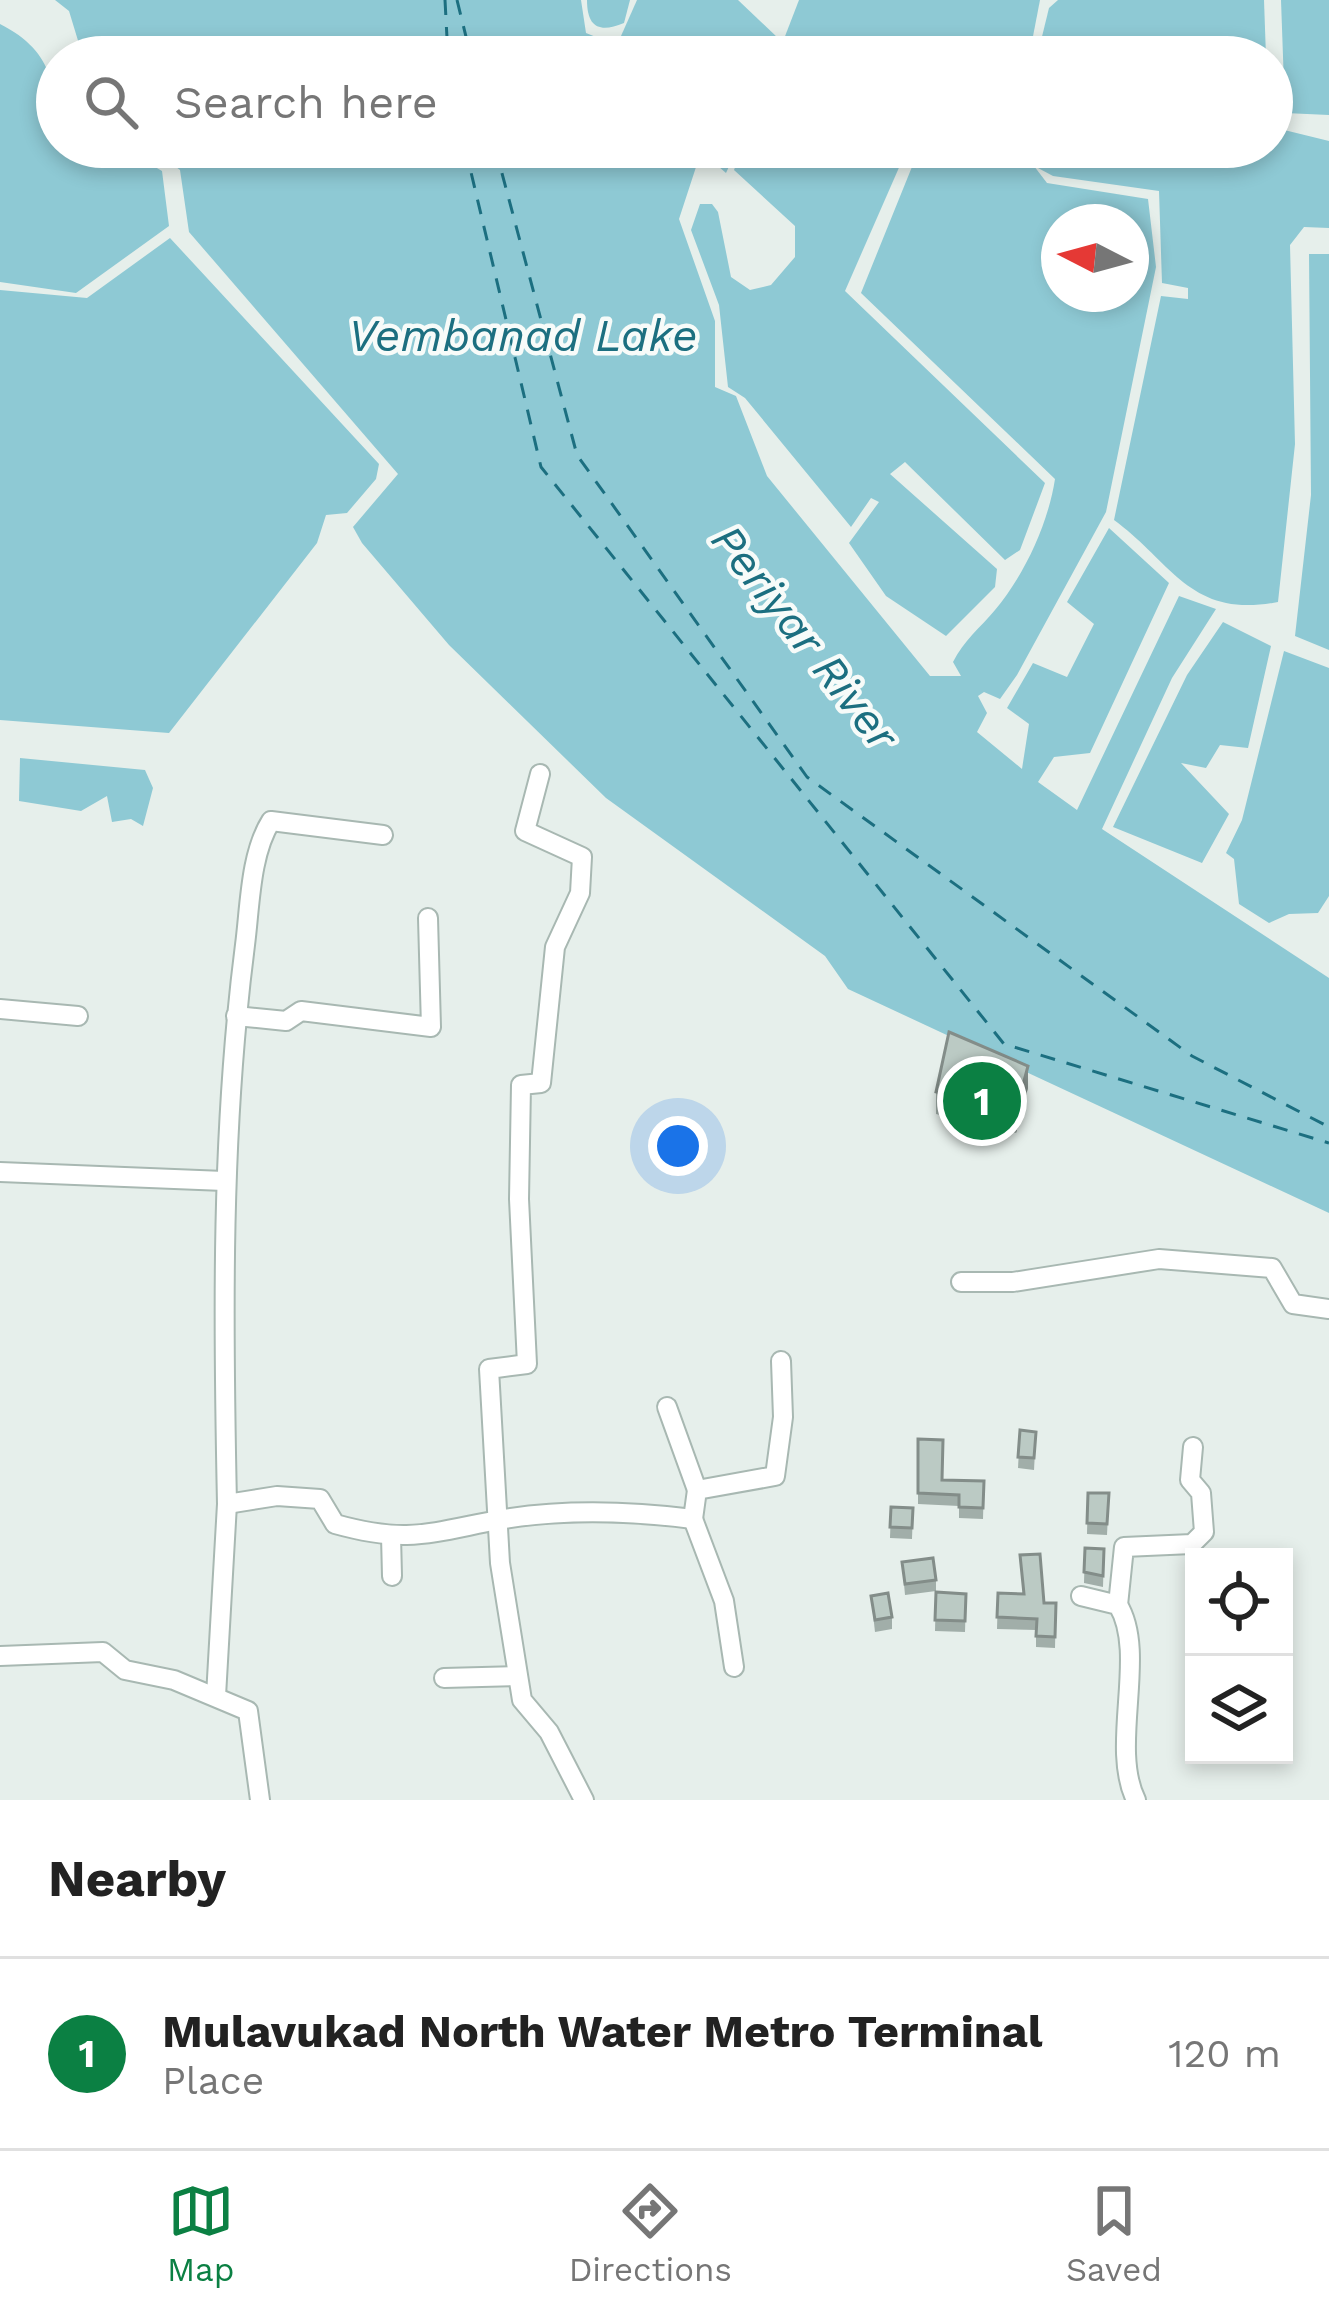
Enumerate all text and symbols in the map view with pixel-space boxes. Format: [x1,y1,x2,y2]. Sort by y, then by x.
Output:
search box [36,36,1293,168]
icon: search [78,69,144,135]
text: Search here [174,76,438,129]
north arrow [1041,204,1149,312]
water label: Vembanad Lake [348,309,698,362]
water label: Periyar River [701,514,910,761]
pin: 1 [943,1056,1021,1146]
your location [648,1116,708,1176]
map controls [1185,1548,1293,1764]
button: locate [1185,1548,1293,1656]
button: layers [1185,1656,1293,1764]
text: Nearby [48,1849,226,1908]
text: Mulavukad North Water Metro Terminal [162,2005,1042,2058]
text: 1 [79,2031,95,2076]
text: 120 m [1168,2031,1281,2076]
text: Place [162,2058,264,2103]
tab: Map [167,2178,234,2289]
tab: Directions [569,2178,732,2289]
tab: Saved [1066,2178,1162,2289]

